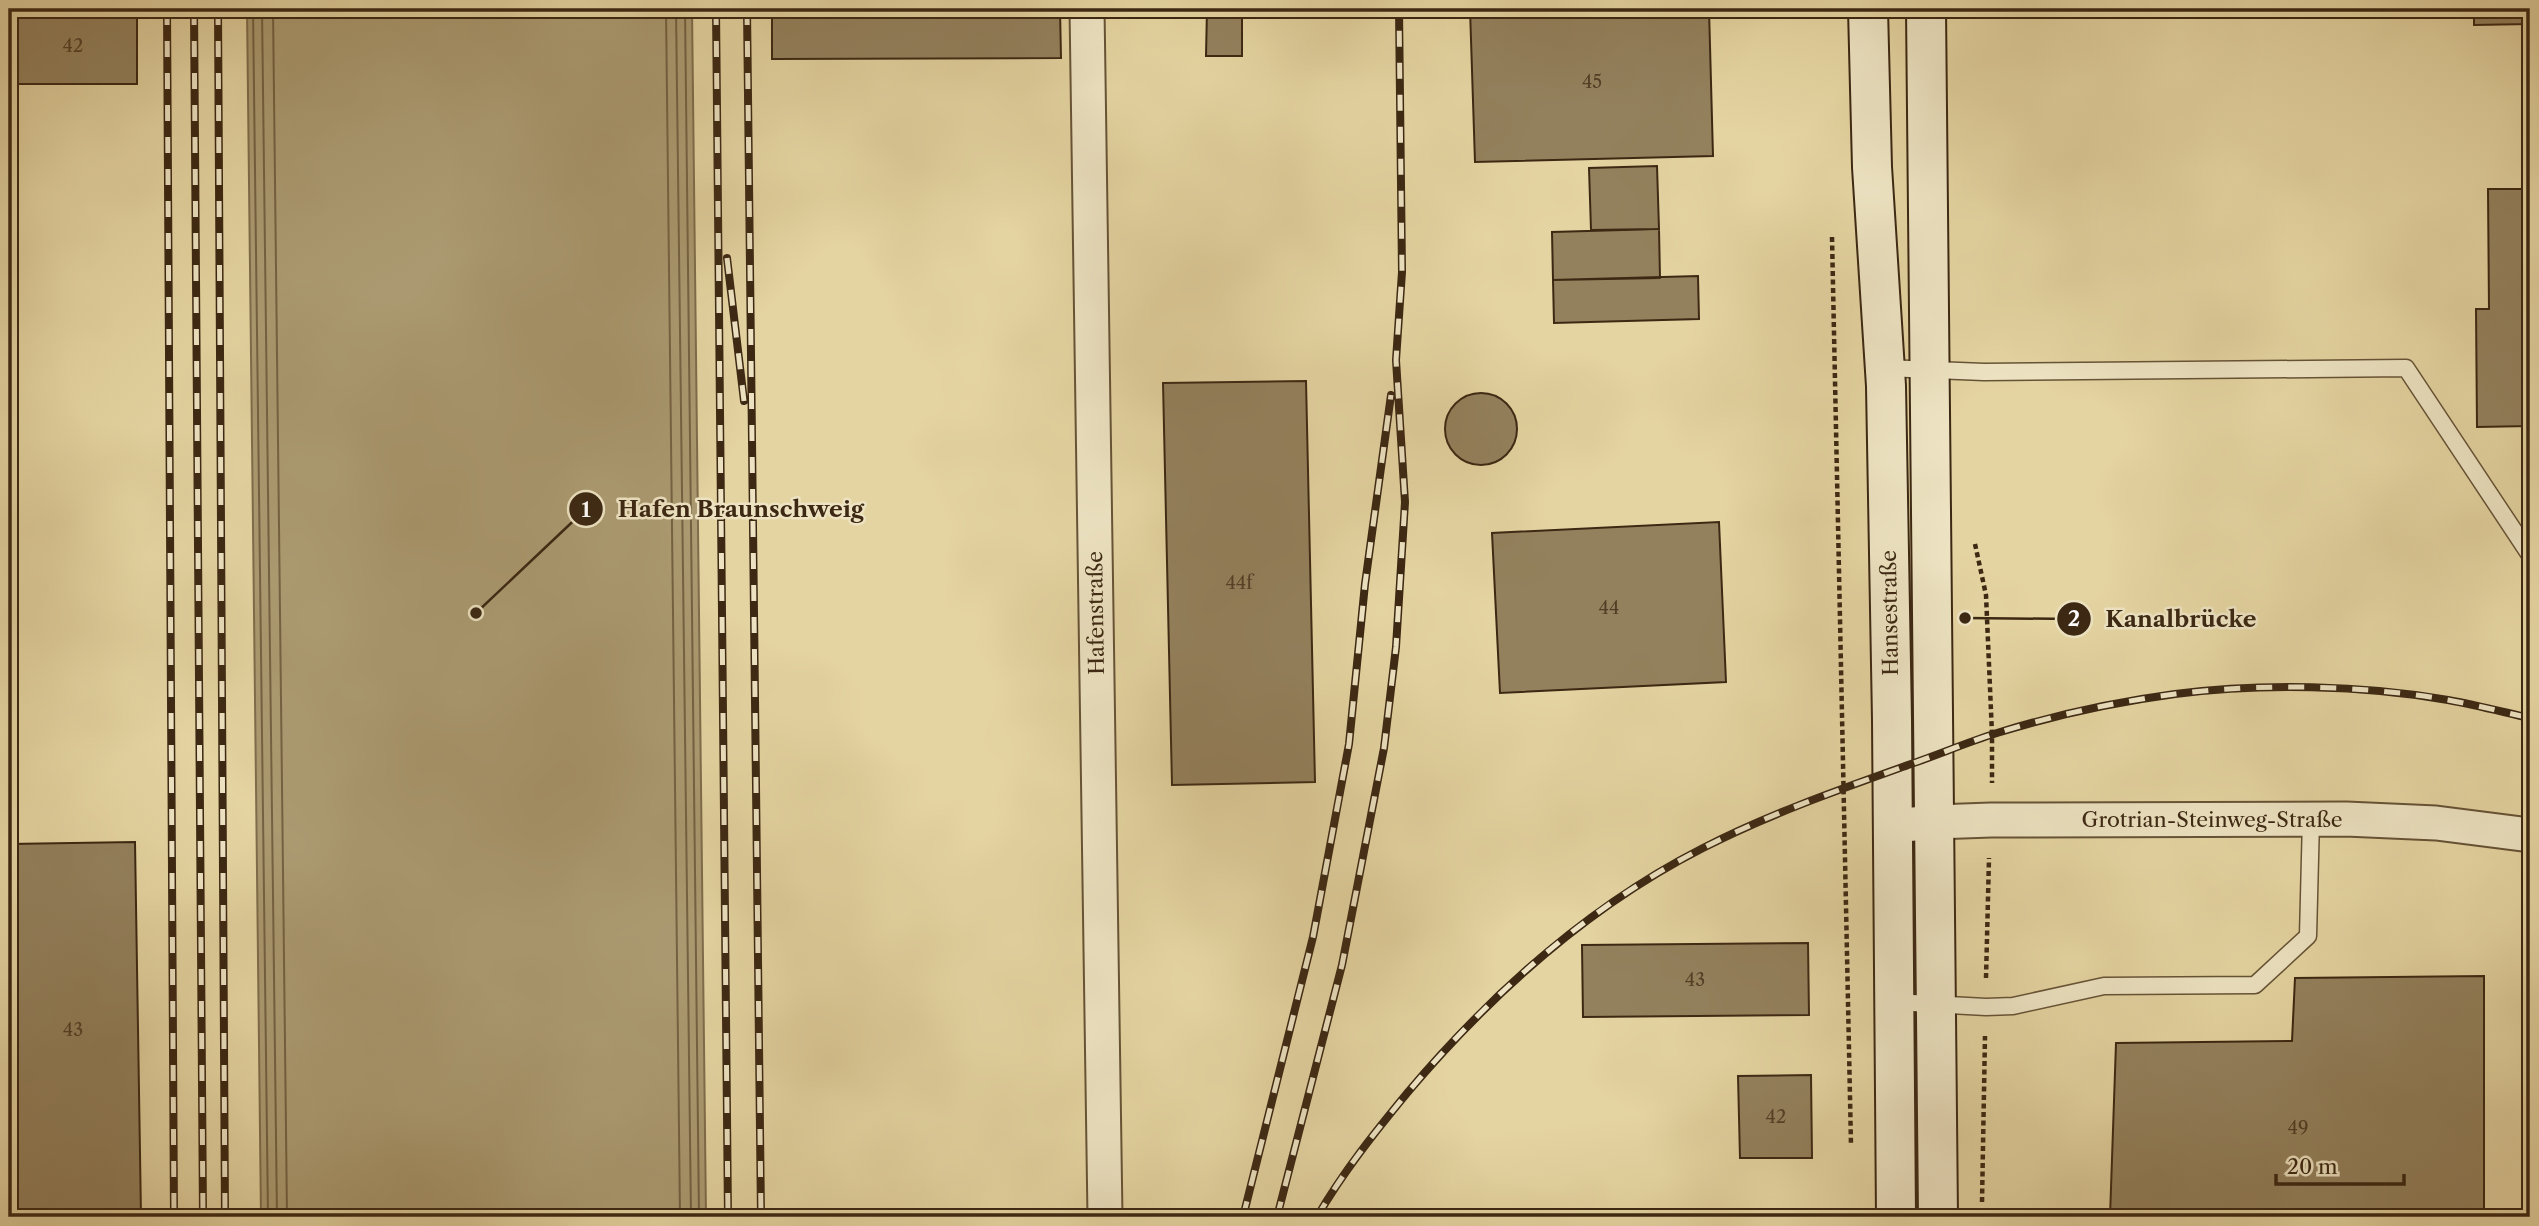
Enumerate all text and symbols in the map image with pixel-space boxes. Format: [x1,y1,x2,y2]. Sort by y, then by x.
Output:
house number: 42 [63,35,83,57]
house number: 45 [1582,71,1602,93]
callout: Hafen Braunschweig [569,487,878,531]
text: Hafen Braunschweig [618,495,865,523]
text: 1 [581,497,591,522]
street label: Hansestraße [1876,550,1903,676]
street label: Hafenstraße [1082,551,1109,675]
house number: 44f [1225,572,1255,594]
house number: 44 [1599,597,1619,619]
callout: Kanalbrücke [2056,597,2271,641]
text: Kanalbrücke [2105,605,2257,633]
text: 2 [2068,606,2080,631]
street label: Grotrian-Steinweg-Straße [2081,807,2343,832]
house number: 43 [1685,969,1705,991]
house number: 43 [63,1019,83,1041]
house number: 42 [1766,1106,1786,1128]
house number: 49 [2288,1117,2308,1139]
scale bar [2276,1142,2404,1186]
text: 20 m [2287,1154,2338,1179]

